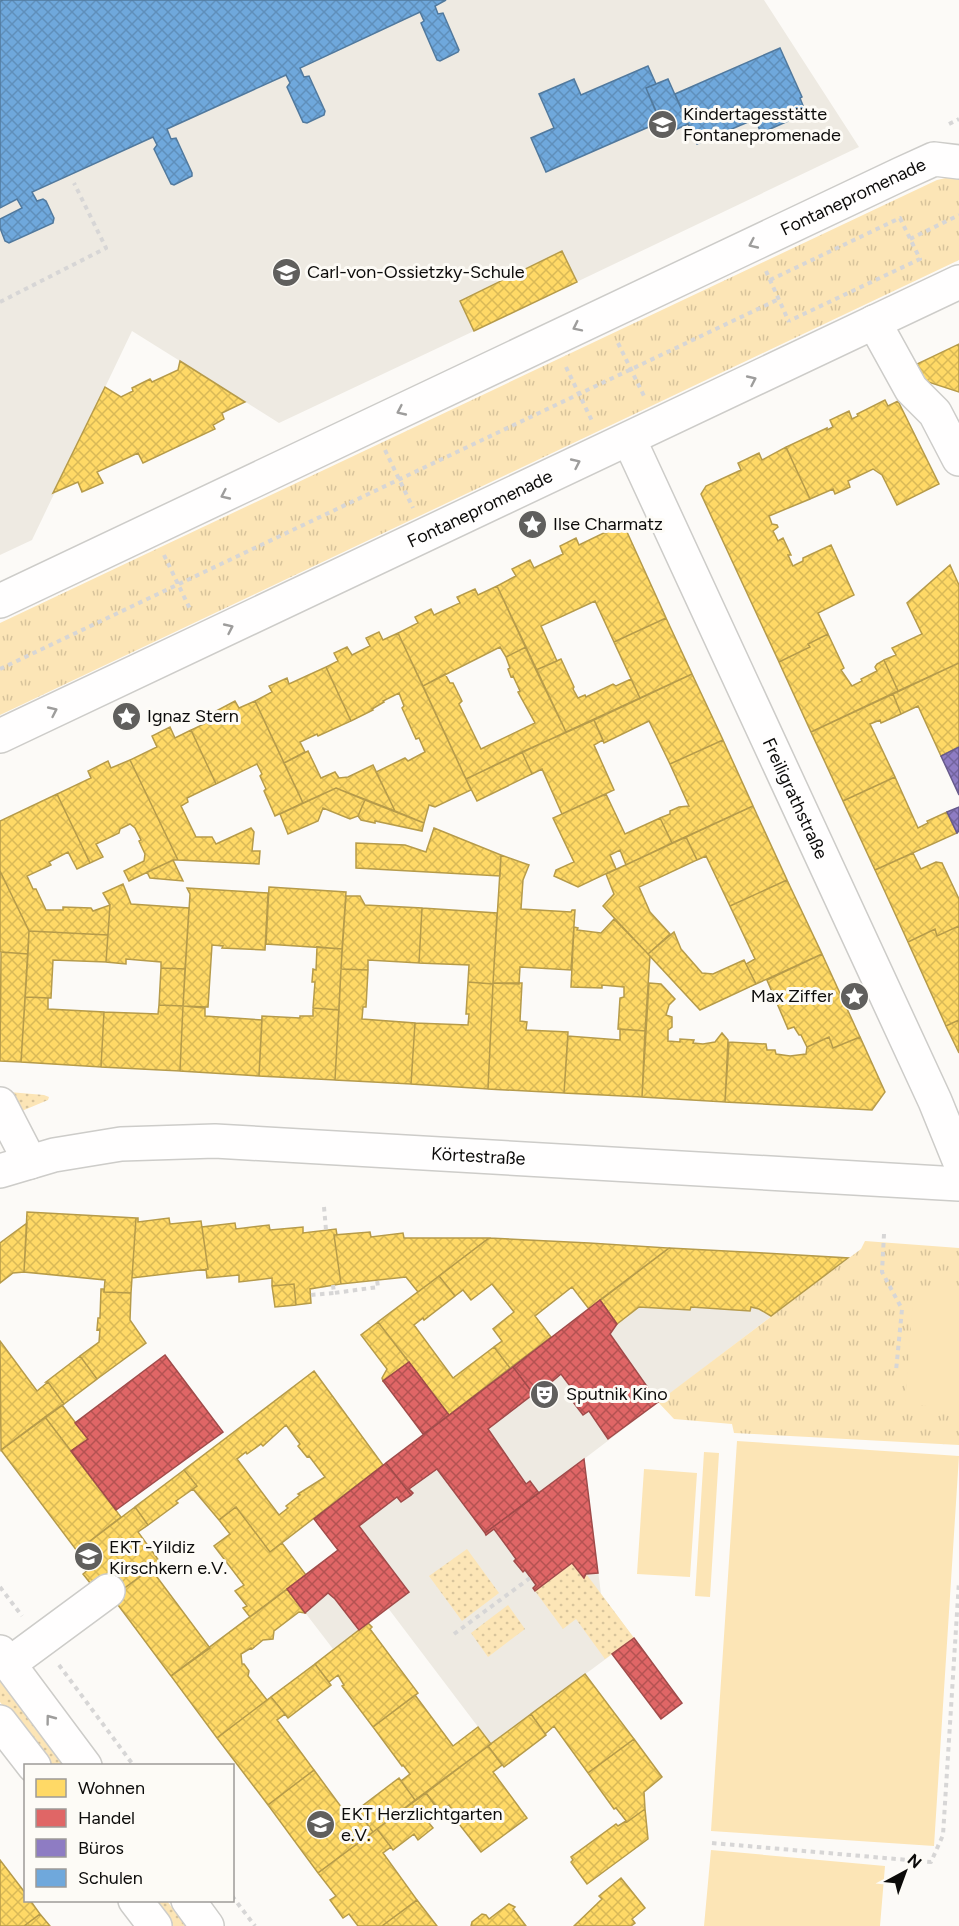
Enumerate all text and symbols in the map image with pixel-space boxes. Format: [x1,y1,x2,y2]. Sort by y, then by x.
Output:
place label: Kindertagesstätte Fontanepromenade [683,103,841,146]
school or university icon: Kindertagesstätte Fontanepromenade [646,108,678,140]
street label: Fontanepromenade [777,153,929,240]
one-way arrow [749,236,760,248]
school or university icon: Carl-von-Ossietzky-Schule [270,256,302,288]
place label: Carl-von-Ossietzky-Schule [307,261,525,283]
one-way arrow [573,320,584,332]
one-way arrow [746,375,757,387]
one-way arrow [397,404,408,416]
one-way arrow [570,459,581,471]
street label: Fontanepromenade [404,465,556,553]
one-way arrow [220,487,231,499]
place icon: Ilse Charmatz [516,508,548,540]
place label: Ilse Charmatz [553,513,663,535]
one-way arrow [223,623,234,635]
place icon: Ignaz Stern [110,700,142,732]
place label: Ignaz Stern [147,705,239,727]
one-way arrow [46,707,57,719]
street label: Freiligrathstraße [758,734,833,863]
place icon: Max Ziffer [838,980,870,1012]
place label: Max Ziffer [751,985,833,1007]
street label: Körtestraße [431,1143,526,1170]
theatre icon: Sputnik Kino [529,1378,561,1410]
place label: Sputnik Kino [566,1383,668,1405]
place label: EKT -Yildiz Kirschkern e.V. [109,1536,227,1579]
school or university icon: EKT -Yildiz Kirschkern e.V. [72,1541,104,1573]
one-way arrow [46,1714,57,1725]
legend [24,1764,234,1902]
text: Wohnen [78,1777,145,1799]
place label: EKT Herzlichtgarten e.V. [341,1803,502,1846]
text: Handel [78,1807,135,1829]
school or university icon: EKT Herzlichtgarten e.V. [304,1808,336,1840]
text: Büros [78,1837,124,1859]
north arrow [875,1842,935,1902]
text: N [904,1850,925,1872]
text: Schulen [78,1867,143,1889]

